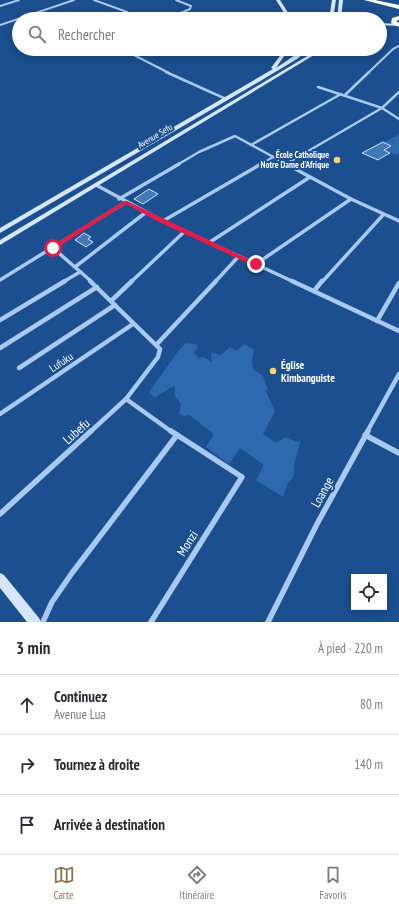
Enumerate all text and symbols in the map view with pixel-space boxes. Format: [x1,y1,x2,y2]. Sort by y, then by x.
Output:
search box [12,12,387,56]
icon: search [26,23,48,45]
text: Rechercher [58,25,115,44]
street label: Avenue Sefu [135,121,174,150]
place label: École Catholique Notre Dame d'Afrique [261,149,329,170]
marker: École Catholique Notre Dame d'Afrique [332,155,342,165]
route start [44,239,62,257]
route end [247,255,265,273]
street label: Lufuku [46,349,76,375]
place label: Église Kimbanguiste [281,358,335,385]
marker: Église Kimbanguiste [268,366,278,376]
street label: Lubefu [59,415,93,448]
street label: Loange [307,474,338,511]
street label: Monzi [173,527,202,559]
map controls [351,574,387,610]
button: locate [351,574,387,610]
text: 3 min [16,637,50,659]
text: À pied · 220 m [318,640,383,657]
text: Continuez [54,687,107,706]
icon: ahead [16,694,38,716]
text: 80 m [360,696,383,713]
text: Avenue Lua [54,706,106,723]
icon: right [16,754,38,776]
text: Tournez à droite [54,755,140,774]
text: 140 m [354,756,383,773]
icon: arrive [16,814,38,836]
text: Arrivée à destination [54,815,165,834]
tab: Carte [53,864,75,902]
tab: Itinéraire [180,864,214,902]
tab: Favoris [319,864,346,902]

